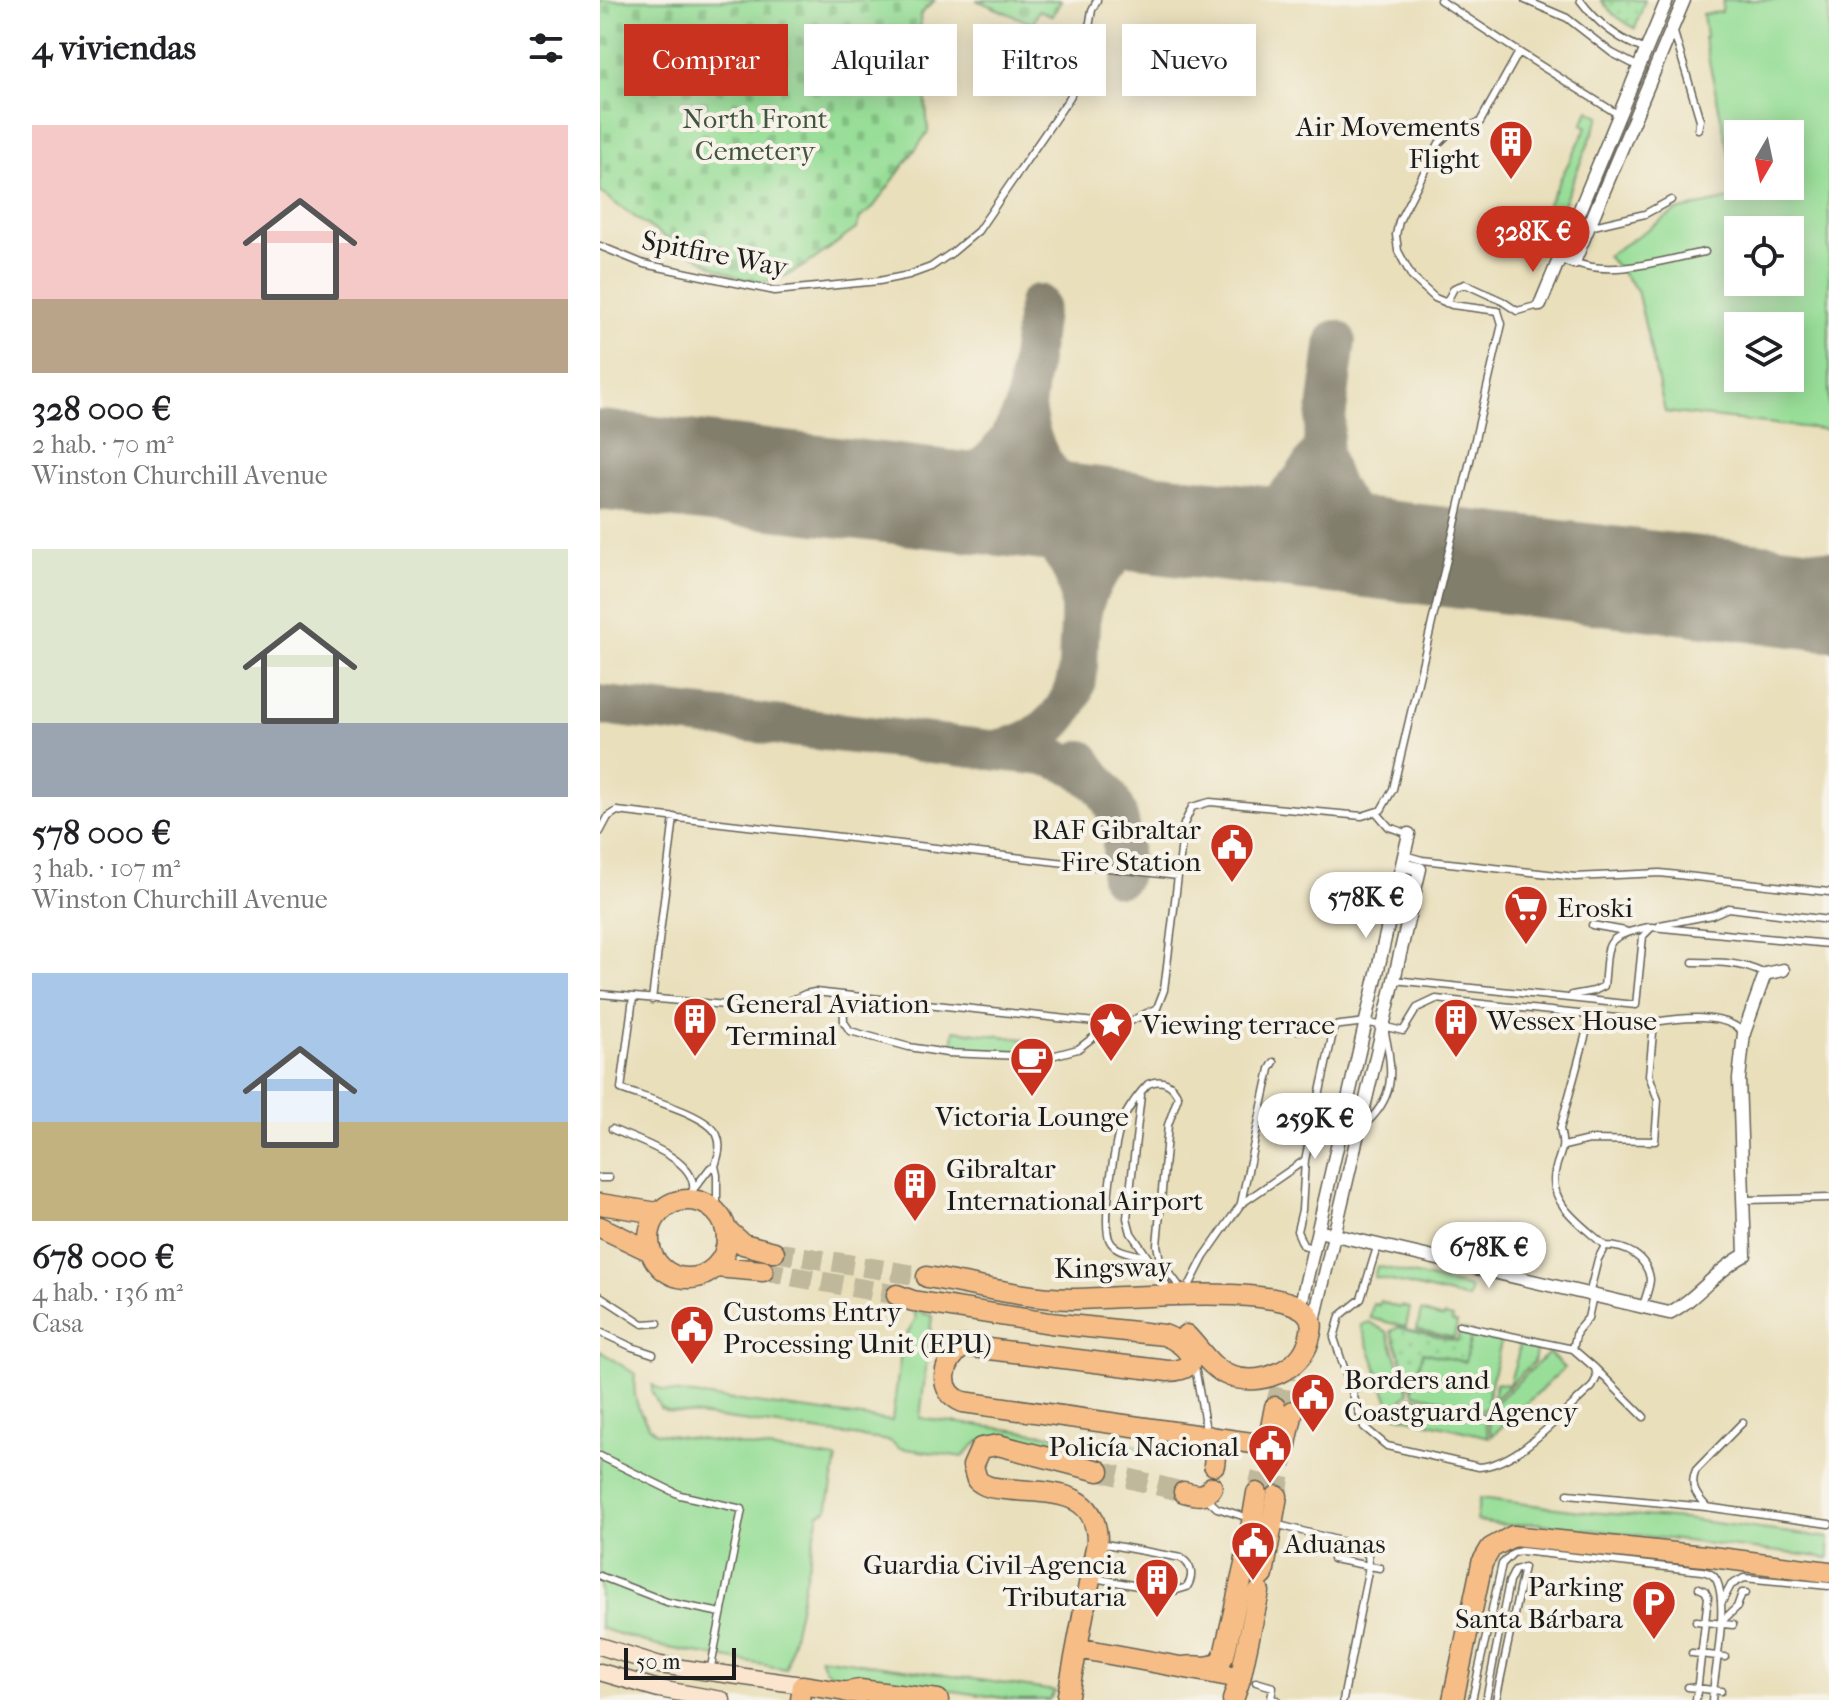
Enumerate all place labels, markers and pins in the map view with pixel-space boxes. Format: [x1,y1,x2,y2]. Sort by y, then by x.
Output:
place label: Air Movements Flight [1295,110,1480,175]
building icon: Air Movements Flight [1487,118,1535,181]
pin: 328K € [1468,206,1598,274]
place label: RAF Gibraltar Fire Station [1032,813,1201,878]
public building icon: RAF Gibraltar Fire Station [1208,821,1256,884]
pin: 578K € [1301,872,1431,940]
supermarket icon: Eroski [1502,883,1550,946]
place label: Eroski [1557,891,1633,924]
place label: General Aviation Terminal [726,987,929,1052]
building icon: General Aviation Terminal [671,995,719,1058]
building icon: Wessex House [1432,996,1480,1059]
place icon: Viewing terrace [1087,1000,1135,1063]
place label: Wessex House [1486,1004,1657,1037]
place label: Viewing terrace [1141,1008,1335,1041]
cafe icon: Victoria Lounge [1008,1035,1056,1098]
pin: 259K € [1250,1093,1380,1161]
place label: Victoria Lounge [934,1100,1129,1133]
place label: Gibraltar International Airport [946,1152,1203,1217]
building icon: Gibraltar International Airport [891,1160,939,1223]
pin: 678K € [1424,1222,1554,1290]
place label: Customs Entry Processing Unit (EPU) [723,1295,992,1360]
public building icon: Customs Entry Processing Unit (EPU) [668,1303,716,1366]
place label: Borders and Coastguard Agency [1344,1363,1579,1428]
public building icon: Borders and Coastguard Agency [1289,1371,1337,1434]
public building icon: Policía Nacional [1246,1422,1294,1485]
place label: Policía Nacional [1048,1430,1239,1463]
public building icon: Aduanas [1229,1519,1277,1582]
place label: Aduanas [1283,1527,1386,1560]
place label: Guardia Civil-Agencia Tributaria [863,1548,1127,1613]
building icon: Guardia Civil-Agencia Tributaria [1133,1556,1181,1619]
place label: Parking Santa Bárbara [1455,1570,1624,1635]
parking icon: Parking Santa Bárbara [1630,1578,1678,1641]

